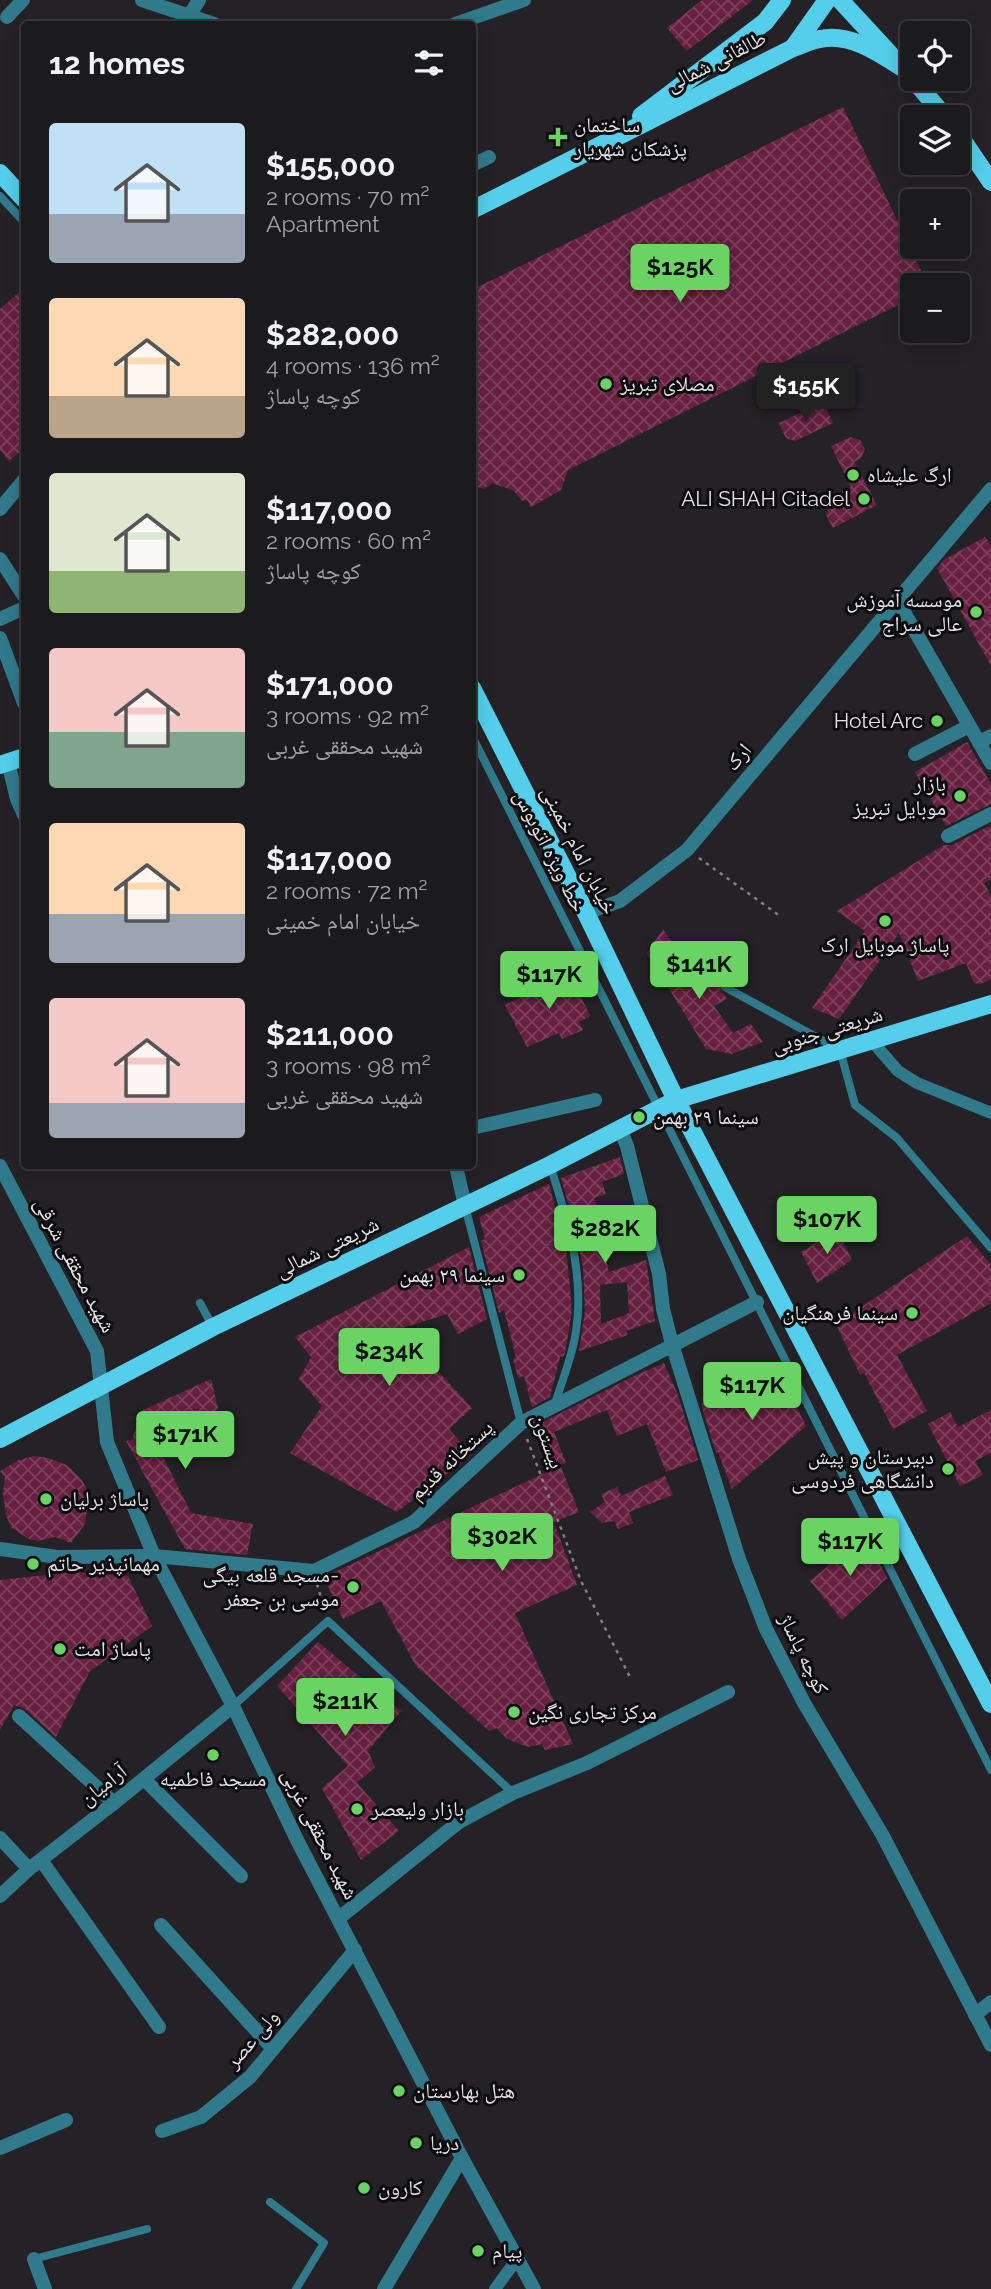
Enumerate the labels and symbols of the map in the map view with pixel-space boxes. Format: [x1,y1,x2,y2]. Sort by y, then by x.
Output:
street label: طالقانی شمالی [661,25,771,97]
place label: ساختمان پزشکان شهریار [573,112,687,161]
marker: ساختمان پزشکان شهریار [548,127,568,147]
pin: $125K [631,244,729,304]
pin: $155K [757,364,855,423]
place label: مصلای تبریز [619,371,715,396]
marker: مصلای تبریز [598,376,614,392]
place label: ارگ علیشاه [867,462,952,487]
marker: ارگ علیشاه [845,467,861,483]
place label: ALI SHAH Citadel [681,486,850,511]
marker: ALI SHAH Citadel [856,491,872,507]
place label: موسسه آموزش عالی سراج [846,587,962,637]
marker: موسسه آموزش عالی سراج [968,604,984,620]
place label: Hotel Arc [834,708,923,733]
marker: Hotel Arc [929,713,945,729]
street label: ارک [719,738,756,776]
place label: بازار موبایل تبریز [852,771,946,821]
street label: خیابان امام خمینی [535,781,623,919]
street label: خط ویژه اتوبوس [508,786,592,916]
marker: بازار موبایل تبریز [952,788,968,804]
marker: پاساژ موبایل ارک [877,913,893,929]
place label: پاساژ موبایل ارک [821,932,949,958]
pin: $141K [650,942,748,1001]
pin: $117K [500,951,598,1011]
street label: شریعتی جنوبی [768,1001,886,1059]
place label: سینما ٢٩ بهمن [653,1104,759,1130]
marker: سینما ٢٩ بهمن [631,1109,647,1125]
street label: شهید محققی شرقی [28,1193,122,1337]
pin: $107K [778,1196,876,1256]
pin: $282K [556,1206,654,1265]
street label: شریعتی شمالی [271,1211,383,1283]
place label: سینما ۲۹ بهمن [399,1262,505,1288]
marker: سینما ۲۹ بهمن [511,1267,527,1283]
place label: سینما فرهنگیان [782,1300,898,1325]
marker: سینما فرهنگیان [904,1305,920,1321]
pin: $234K [340,1328,438,1388]
pin: $117K [703,1362,801,1422]
street label: بیستون [527,1410,570,1472]
pin: $171K [136,1412,234,1471]
street label: پستخانه قدیم [403,1414,499,1506]
place label: دبیرستان و پیش دانشگاهی فردوسی [791,1444,934,1494]
marker: دبیرستان و پیش دانشگاهی فردوسی [940,1461,956,1477]
place label: پاساژ برلیان [60,1486,149,1511]
marker: پاساژ برلیان [38,1491,54,1507]
pin: $302K [453,1514,551,1573]
pin: $117K [801,1518,899,1578]
place label: مهمانپذیر حاتم [47,1551,160,1578]
marker: مهمانپذیر حاتم [25,1556,41,1572]
place label: مسجد قلعه بیگی- موسی بن جعفر [202,1562,339,1612]
marker: مسجد قلعه بیگی- موسی بن جعفر [345,1579,361,1595]
street label: کوچه پاساژ [774,1609,835,1698]
place label: پاساژ امت [74,1636,151,1661]
marker: پاساژ امت [52,1641,68,1657]
pin: $211K [296,1678,394,1738]
place label: مرکز تجاری نگین [528,1699,657,1725]
marker: مرکز تجاری نگین [506,1704,522,1720]
marker: مسجد فاطمیه [205,1747,221,1763]
street label: آرامیان [74,1758,132,1811]
street label: شهید محققی غربی [276,1764,364,1904]
place label: مسجد فاطمیه [160,1766,266,1791]
place label: بازار ولیعصر [370,1796,464,1821]
marker: بازار ولیعصر [349,1801,365,1817]
street label: ولی عصر [219,2004,285,2075]
place label: هتل بهارستان [413,2078,515,2104]
marker: هتل بهارستان [391,2083,407,2099]
place label: دریا [430,2130,459,2155]
marker: دریا [408,2135,424,2151]
place label: کارون [378,2175,423,2200]
marker: کارون [356,2180,372,2196]
place label: پیام [492,2238,522,2265]
marker: پیام [470,2243,486,2259]

